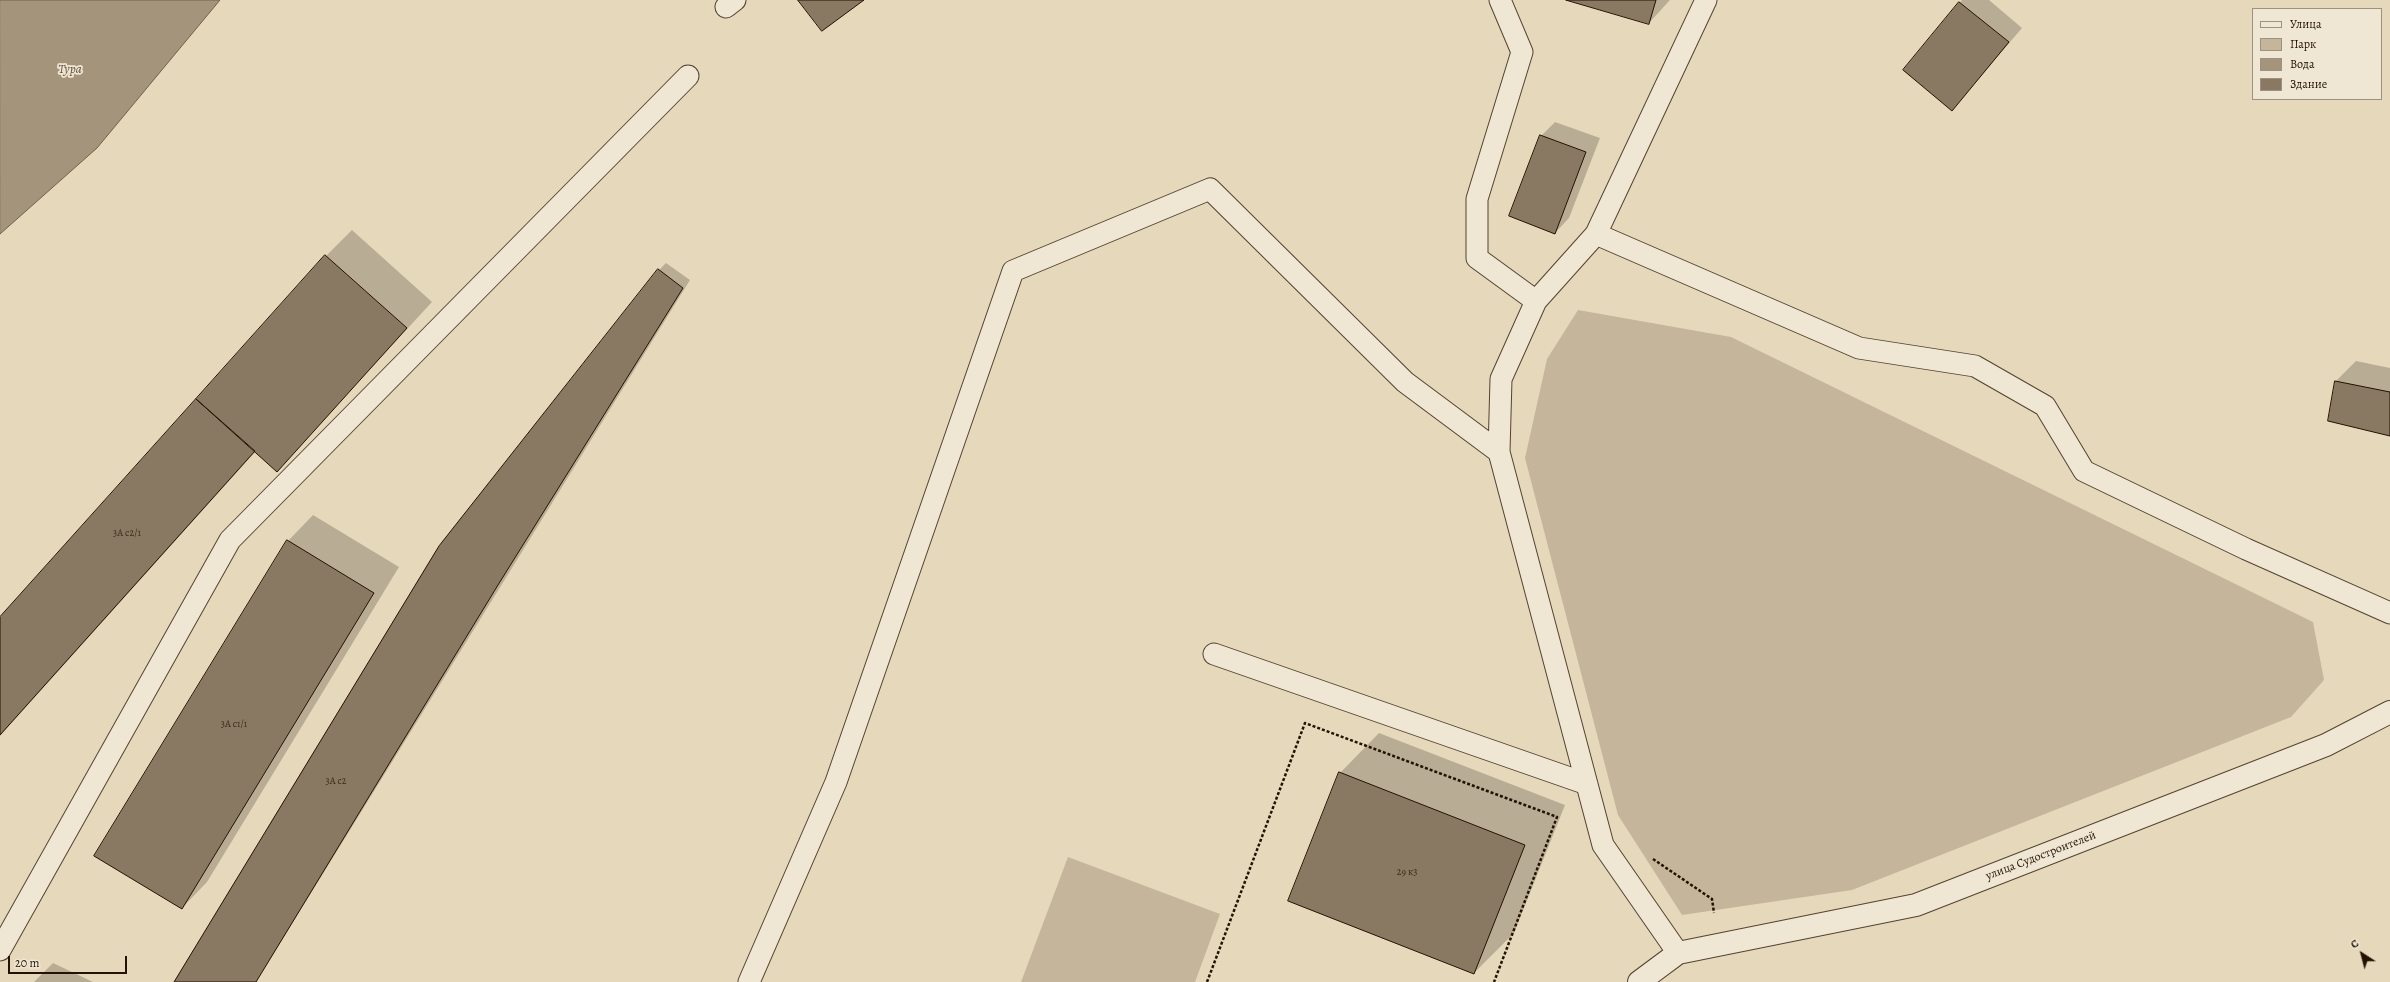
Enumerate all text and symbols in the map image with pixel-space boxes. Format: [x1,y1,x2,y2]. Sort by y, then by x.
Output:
legend [2252,8,2382,100]
text: Улица [2290,16,2321,32]
text: Парк [2290,36,2316,52]
text: Вода [2290,56,2315,72]
water label: Тура [58,62,82,78]
text: Здание [2290,76,2327,92]
house number: 3А с2/1 [113,528,141,540]
house number: 3А с1/1 [221,719,247,731]
house number: 3А с2 [325,776,347,788]
street label: улица Судостроителей [1984,828,2098,884]
house number: 29 к3 [1397,867,1417,879]
north arrow [2342,934,2382,974]
text: С [2348,936,2362,952]
scale bar [10,948,129,974]
text: 20 m [15,955,39,971]

